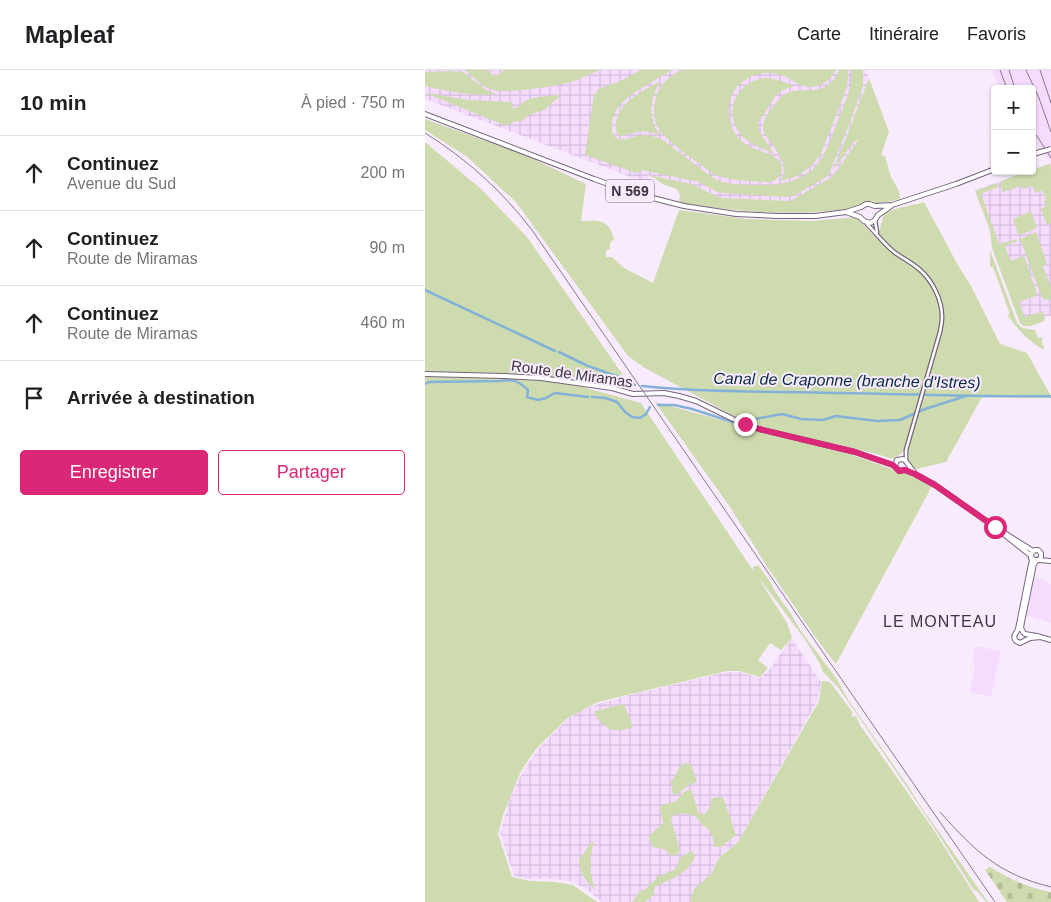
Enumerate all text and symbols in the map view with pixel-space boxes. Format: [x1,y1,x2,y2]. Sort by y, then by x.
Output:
text: Mapleaf [25,21,114,48]
text: Carte [797,24,841,44]
text: Itinéraire [869,24,939,44]
text: Favoris [967,24,1026,44]
map controls [991,85,1036,175]
button: + [991,85,1036,130]
text: 10 min [20,91,87,114]
text: À pied · 750 m [301,94,405,111]
button: − [991,130,1036,175]
text: Continuez [67,153,159,174]
icon: ahead [20,159,48,187]
text: 200 m [361,164,405,181]
text: Avenue du Sud [67,175,176,192]
road number: N 569 [606,180,654,202]
text: Continuez [67,228,159,249]
icon: ahead [20,234,48,262]
text: 90 m [369,239,405,256]
text: Route de Miramas [67,250,198,267]
text: Continuez [67,303,159,324]
icon: ahead [20,309,48,337]
text: 460 m [361,314,405,331]
text: Route de Miramas [67,325,198,342]
street label: Route de Miramas [510,357,634,390]
water label: Canal de Craponne (branche d'Istres) [713,370,981,391]
icon: arrive [20,384,48,412]
text: Arrivée à destination [67,387,255,408]
route end [734,413,757,436]
button: Enregistrer [20,450,208,495]
button: Partager [218,450,405,495]
route start [984,516,1007,539]
district label: LE MONTEAU [883,613,997,630]

